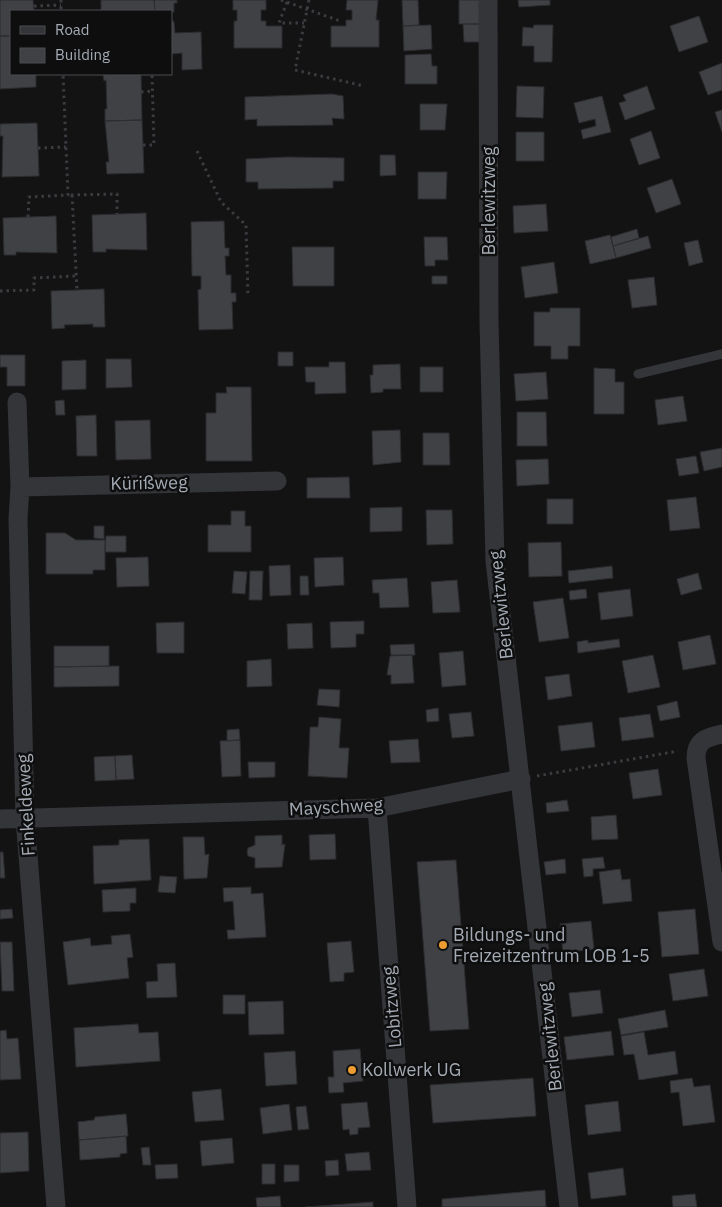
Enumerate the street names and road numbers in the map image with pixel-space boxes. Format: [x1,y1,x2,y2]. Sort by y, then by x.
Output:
street label: Berlewitzweg [477,146,500,256]
street label: Kürißweg [110,470,188,495]
street label: Berlewitzweg [483,549,518,660]
street label: Finkeldeweg [11,753,40,857]
street label: Mayschweg [288,793,384,820]
street label: Lobitzweg [376,965,407,1049]
street label: Berlewitzweg [532,981,567,1092]

